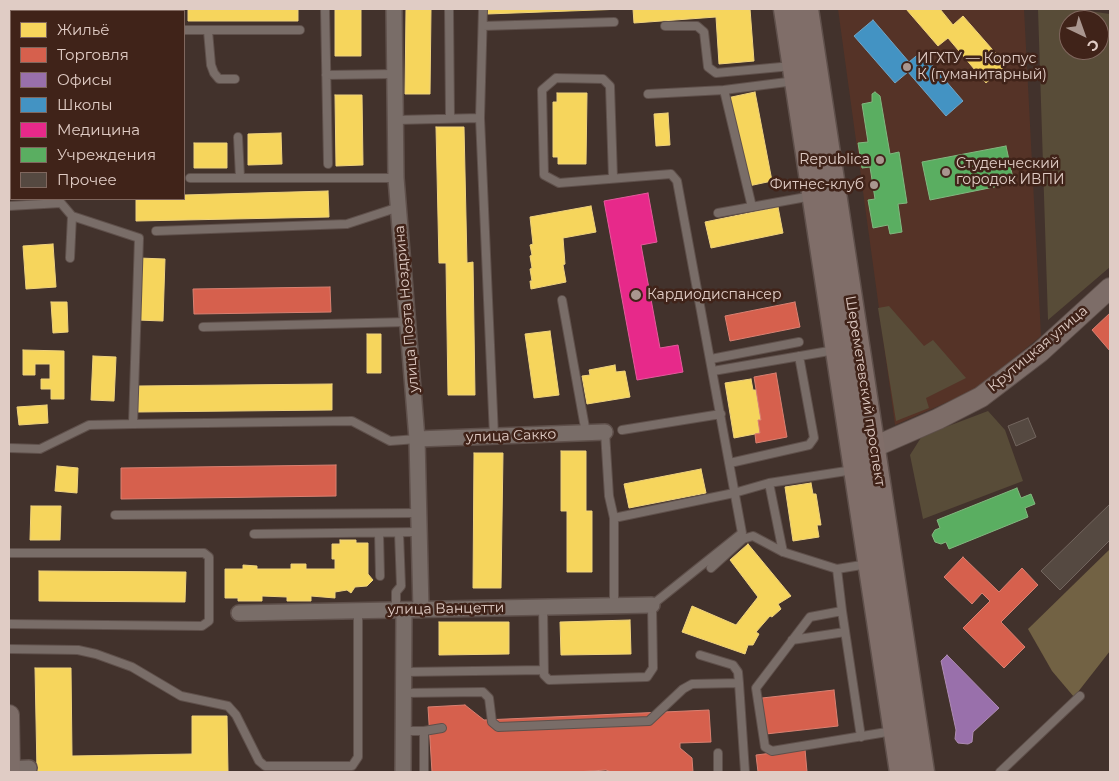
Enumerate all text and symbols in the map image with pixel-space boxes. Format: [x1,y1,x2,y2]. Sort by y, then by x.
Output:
legend [10,10,185,200]
north arrow [1059,10,1109,60]
text: Жильё [57,20,110,39]
text: С [1084,35,1103,55]
text: Торговля [57,45,129,64]
place label: ИГХТУ — Корпус К (гуманитарный) [917,51,1047,84]
marker: ИГХТУ — Корпус К (гуманитарный) [901,61,913,73]
text: Офисы [57,70,112,89]
text: Школы [57,95,113,114]
text: Медицина [57,120,140,139]
text: Учреждения [57,145,156,164]
place label: Republica [799,152,870,168]
marker: Republica [874,154,886,166]
place label: Студенческий городок ИВПИ [956,156,1065,188]
marker: Студенческий городок ИВПИ [940,166,952,178]
text: Прочее [57,170,117,189]
place label: Фитнес-клуб [770,177,864,193]
marker: Фитнес-клуб [868,179,880,191]
street label: улица Поэта Ноздрина [391,225,423,393]
place label: Кардиодиспансер [647,287,782,303]
marker: Кардиодиспансер [629,288,643,302]
street label: Шереметевский проспект [842,295,888,487]
street label: Крутицкая улица [985,302,1091,396]
street label: улица Сакко [466,426,556,446]
street label: улица Ванцетти [388,600,504,618]

